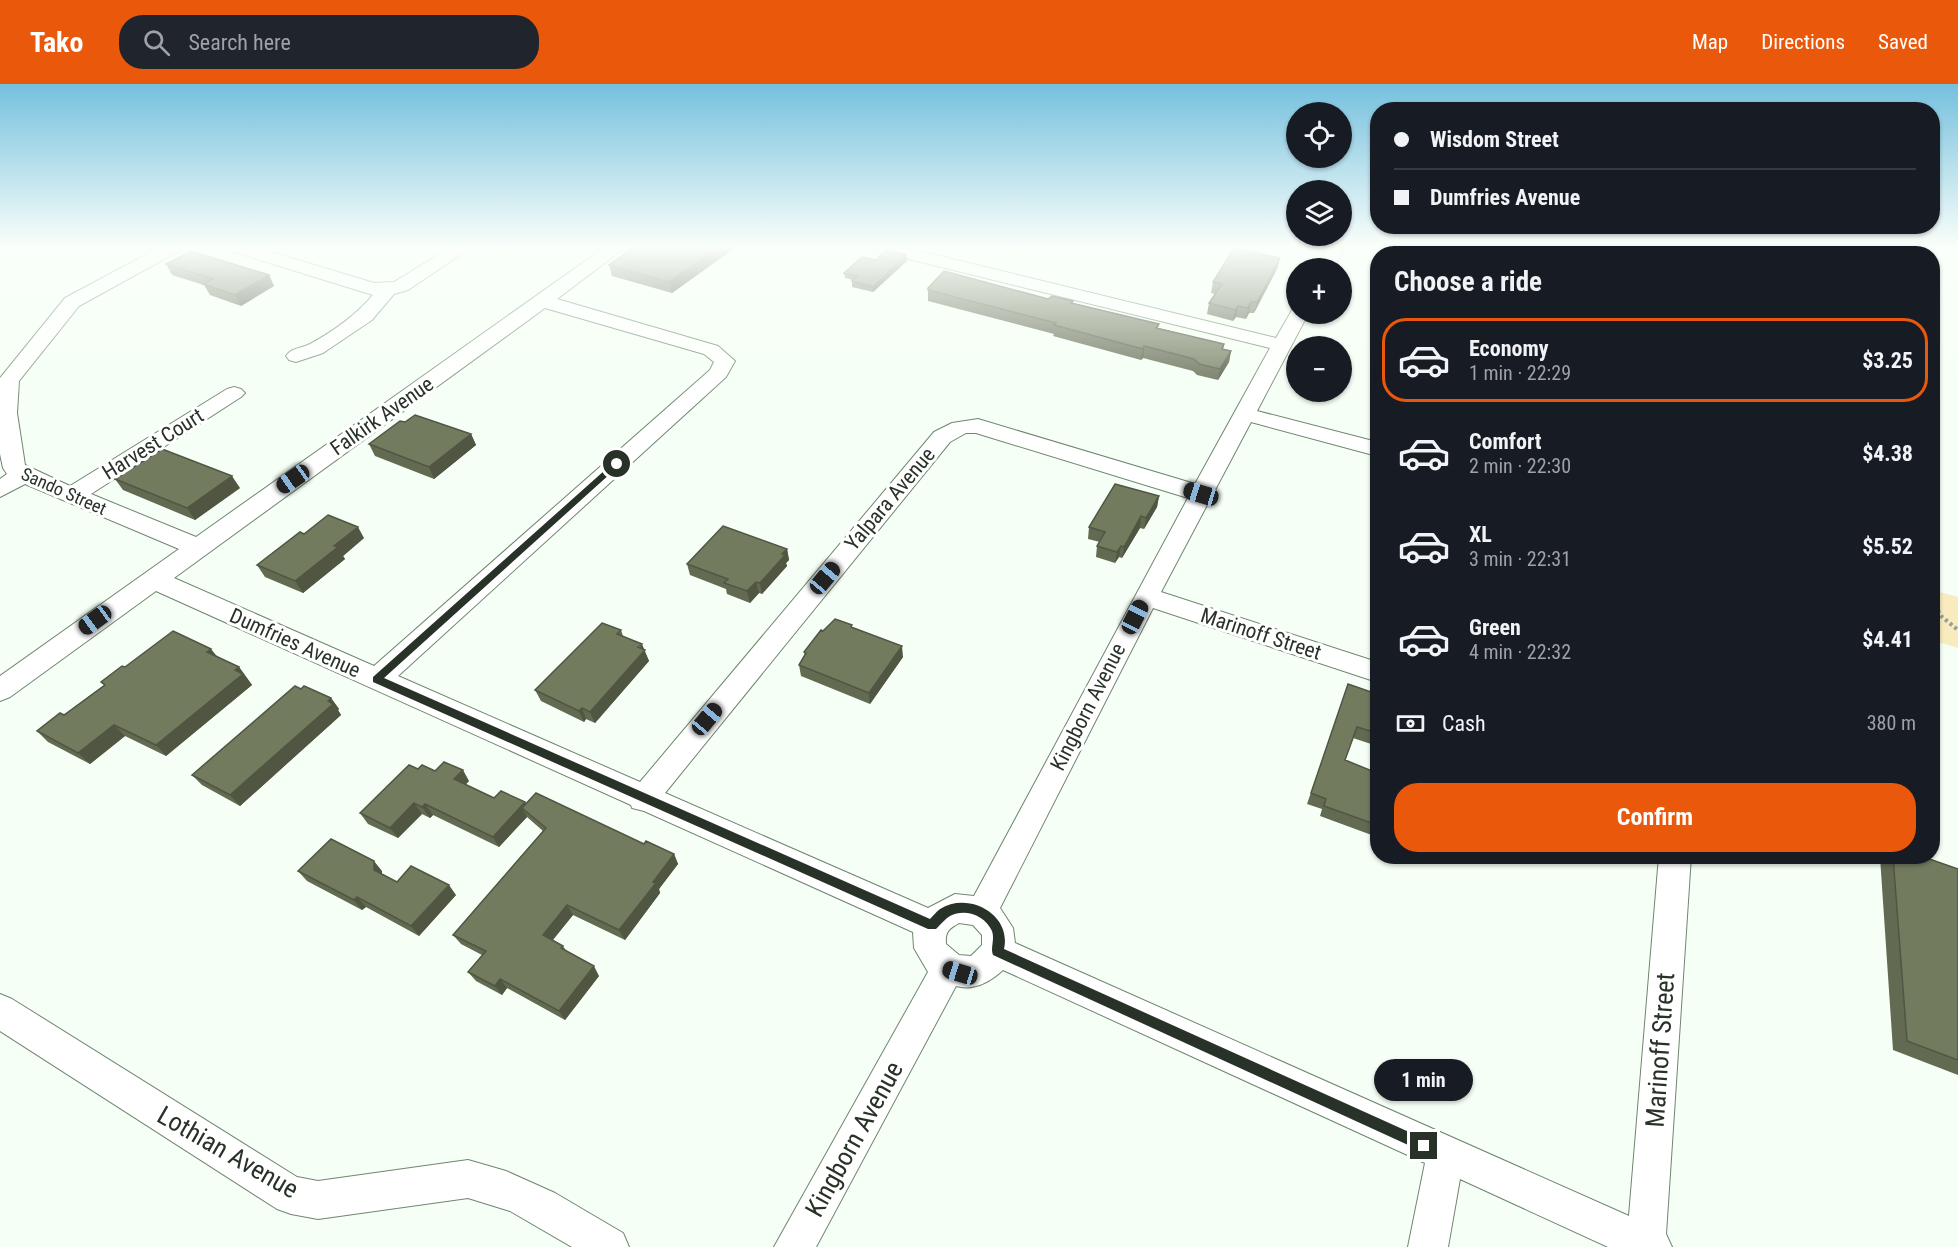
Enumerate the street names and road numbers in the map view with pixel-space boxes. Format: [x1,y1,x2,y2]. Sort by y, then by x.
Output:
street label: Falkirk Avenue [326,372,438,460]
street label: Harvest Court [98,403,208,485]
street label: Yalpara Avenue [840,443,940,555]
street label: Sando Street [18,463,110,519]
street label: Dumfries Avenue [226,603,364,683]
street label: Marinoff Street [1198,603,1324,665]
street label: Kingborn Avenue [1046,639,1130,775]
street label: Marinoff Street [1640,972,1680,1128]
street label: Kingborn Avenue [799,1056,909,1222]
street label: Lothian Avenue [152,1100,304,1204]

